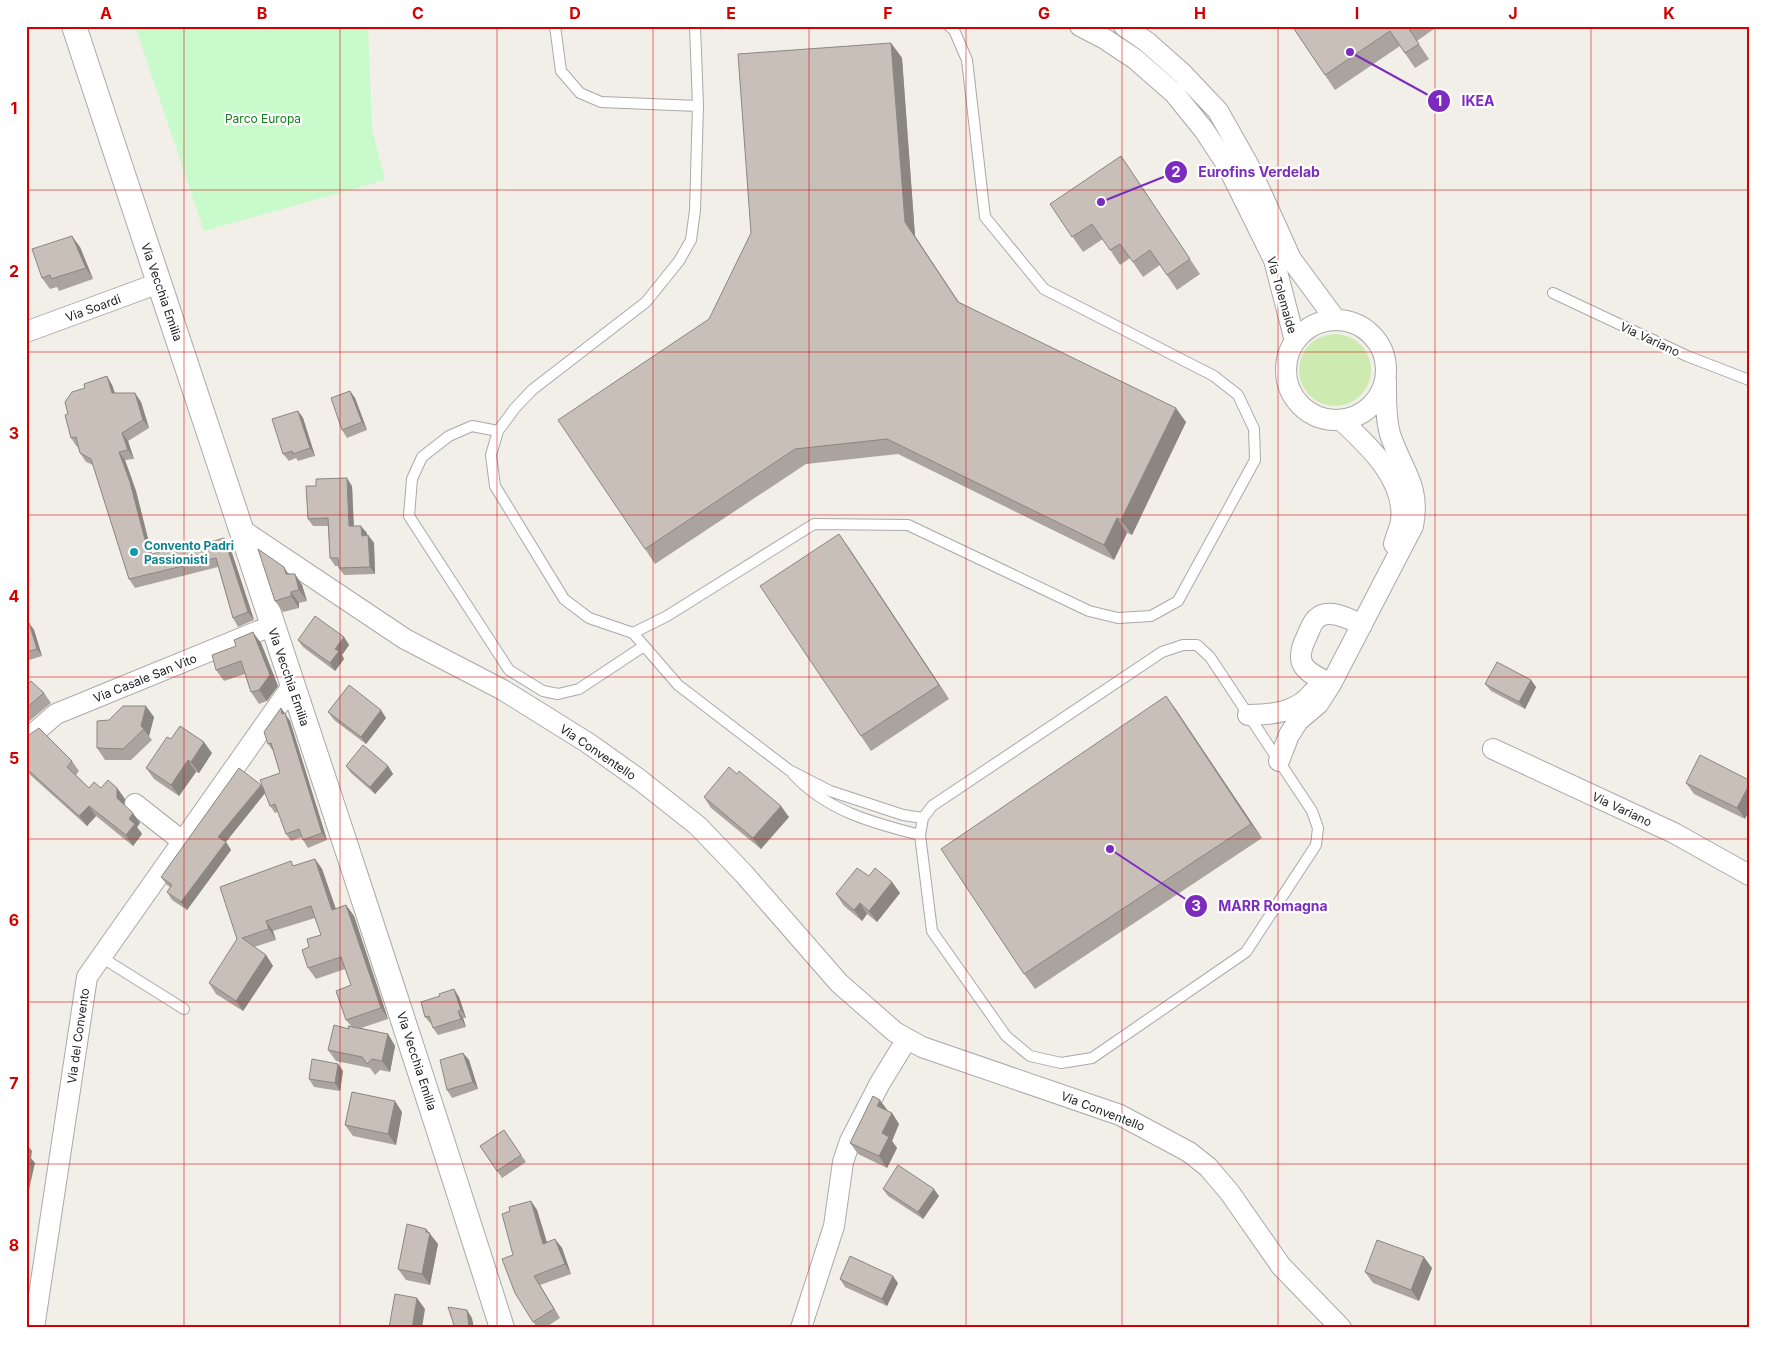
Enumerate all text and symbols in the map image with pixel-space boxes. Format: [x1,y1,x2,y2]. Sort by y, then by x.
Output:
text: A [100,3,112,23]
text: B [257,3,267,23]
text: C [412,3,424,23]
text: D [569,3,581,23]
text: E [726,3,736,23]
text: F [883,3,893,23]
text: G [1038,3,1050,23]
text: H [1194,3,1206,23]
text: I [1355,3,1359,23]
text: J [1508,3,1518,23]
text: K [1663,3,1675,23]
callout: IKEA [1427,86,1505,115]
text: 1 [1436,91,1442,110]
text: IKEA [1462,92,1495,109]
text: 1 [11,98,17,118]
park label: Parco Europa [225,111,301,126]
callout: Eurofins Verdelab [1163,158,1330,187]
text: 2 [1171,162,1181,181]
text: Eurofins Verdelab [1198,163,1320,180]
street label: Via Vecchia Emilia [138,241,186,343]
street label: Via Tolemaide [1264,255,1300,335]
text: 2 [9,261,19,281]
street label: Via Soardi [63,291,123,325]
street label: Via Variano [1618,319,1682,359]
text: 3 [9,423,19,443]
place label: Convento Padri Passionisti [144,538,234,567]
marker: Convento Padri Passionisti [128,546,140,558]
text: 4 [9,586,20,606]
street label: Via Vecchia Emilia [265,626,313,728]
street label: Via Casale San Vito [91,650,199,706]
street label: Via Conventello [557,721,639,783]
text: 5 [9,748,19,768]
street label: Via Variano [1590,789,1654,829]
callout: MARR Romagna [1184,891,1338,920]
text: 3 [1191,896,1201,915]
text: MARR Romagna [1218,897,1328,914]
text: 6 [9,910,19,930]
street label: Via del Convento [64,987,92,1085]
street label: Via Vecchia Emilia [394,1010,440,1112]
text: 7 [9,1073,19,1093]
street label: Via Conventello [1059,1088,1147,1134]
text: 8 [9,1235,19,1255]

